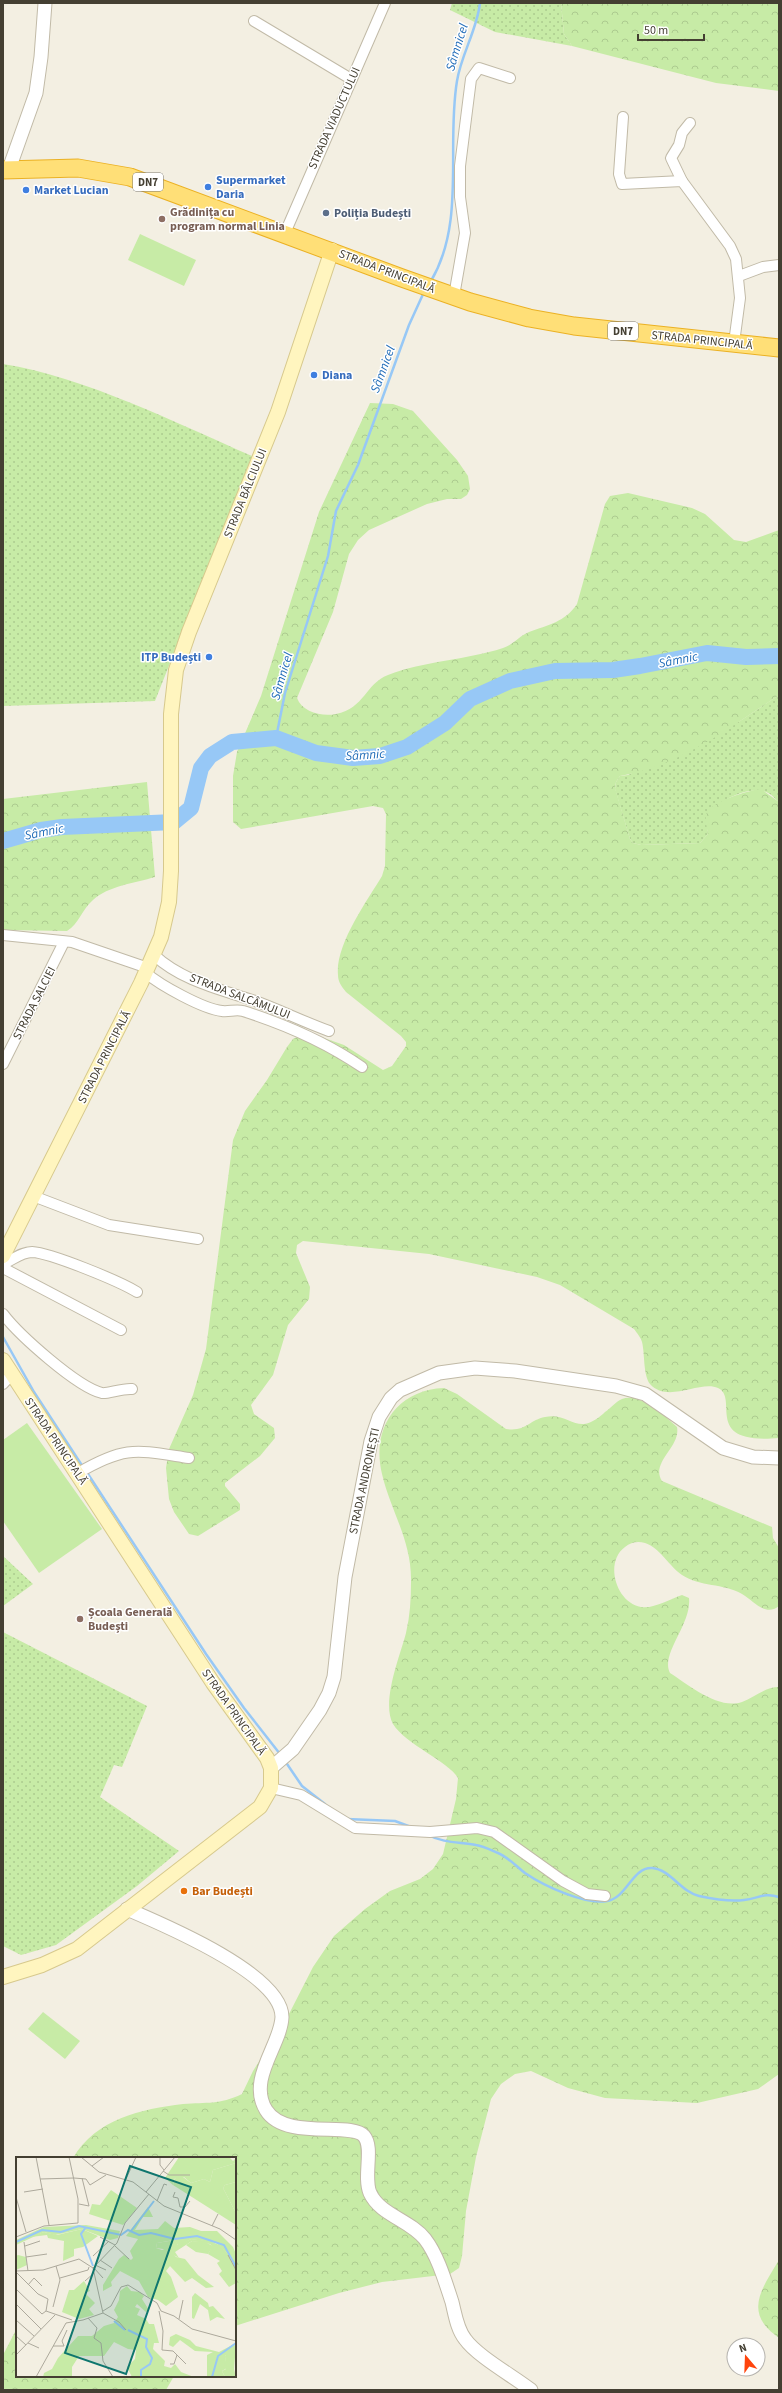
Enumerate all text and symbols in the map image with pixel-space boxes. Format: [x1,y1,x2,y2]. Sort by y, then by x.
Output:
scale bar [638,16,704,42]
water label: Sâmnicel [441,21,473,73]
text: 50 m [644,22,668,39]
street label: STRADA VIADUCTULUI [304,64,365,172]
place label: Supermarket Daria [216,172,286,203]
road number: DN7 [133,173,163,191]
place label: Market Lucian [34,182,109,199]
marker: Supermarket Daria [203,182,213,192]
marker: Market Lucian [21,185,31,195]
place label: Grădinița cu program normal Linia [170,204,285,235]
place label: Poliția Budești [334,205,411,222]
marker: Poliția Budești [321,208,331,218]
marker: Grădinița cu program normal Linia [157,214,167,224]
street label: STRADA PRINCIPALĂ [336,245,438,298]
road number: DN7 [608,322,638,340]
street label: STRADA PRINCIPALĂ [650,327,754,354]
water label: Sâmnicel [366,343,400,395]
place label: Diana [322,367,352,384]
marker: Diana [309,370,319,380]
street label: STRADA BÂLCIULUI [220,446,271,541]
water label: Sâmnic [657,647,700,673]
place label: ITP Budești [141,649,201,666]
water label: Sâmnicel [267,650,298,702]
marker: ITP Budești [204,652,214,662]
water label: Sâmnic [345,745,386,765]
water label: Sâmnic [23,819,66,845]
street label: STRADA SALCIEI [9,964,60,1043]
street label: STRADA SALCÂMULUI [187,969,293,1024]
street label: STRADA PRINCIPALĂ [74,1008,135,1106]
street label: STRADA PRINCIPALĂ [20,1394,91,1489]
street label: STRADA ANDRONEȘTI [345,1426,384,1536]
place label: Școala Generală Budești [88,1604,172,1635]
marker: Școala Generală Budești [75,1614,85,1624]
street label: STRADA PRINCIPALĂ [197,1666,270,1759]
place label: Bar Budești [192,1883,253,1900]
marker: Bar Budești [179,1886,189,1896]
inset map [16,2157,236,2377]
north arrow [726,2337,766,2377]
text: N [737,2340,749,2356]

